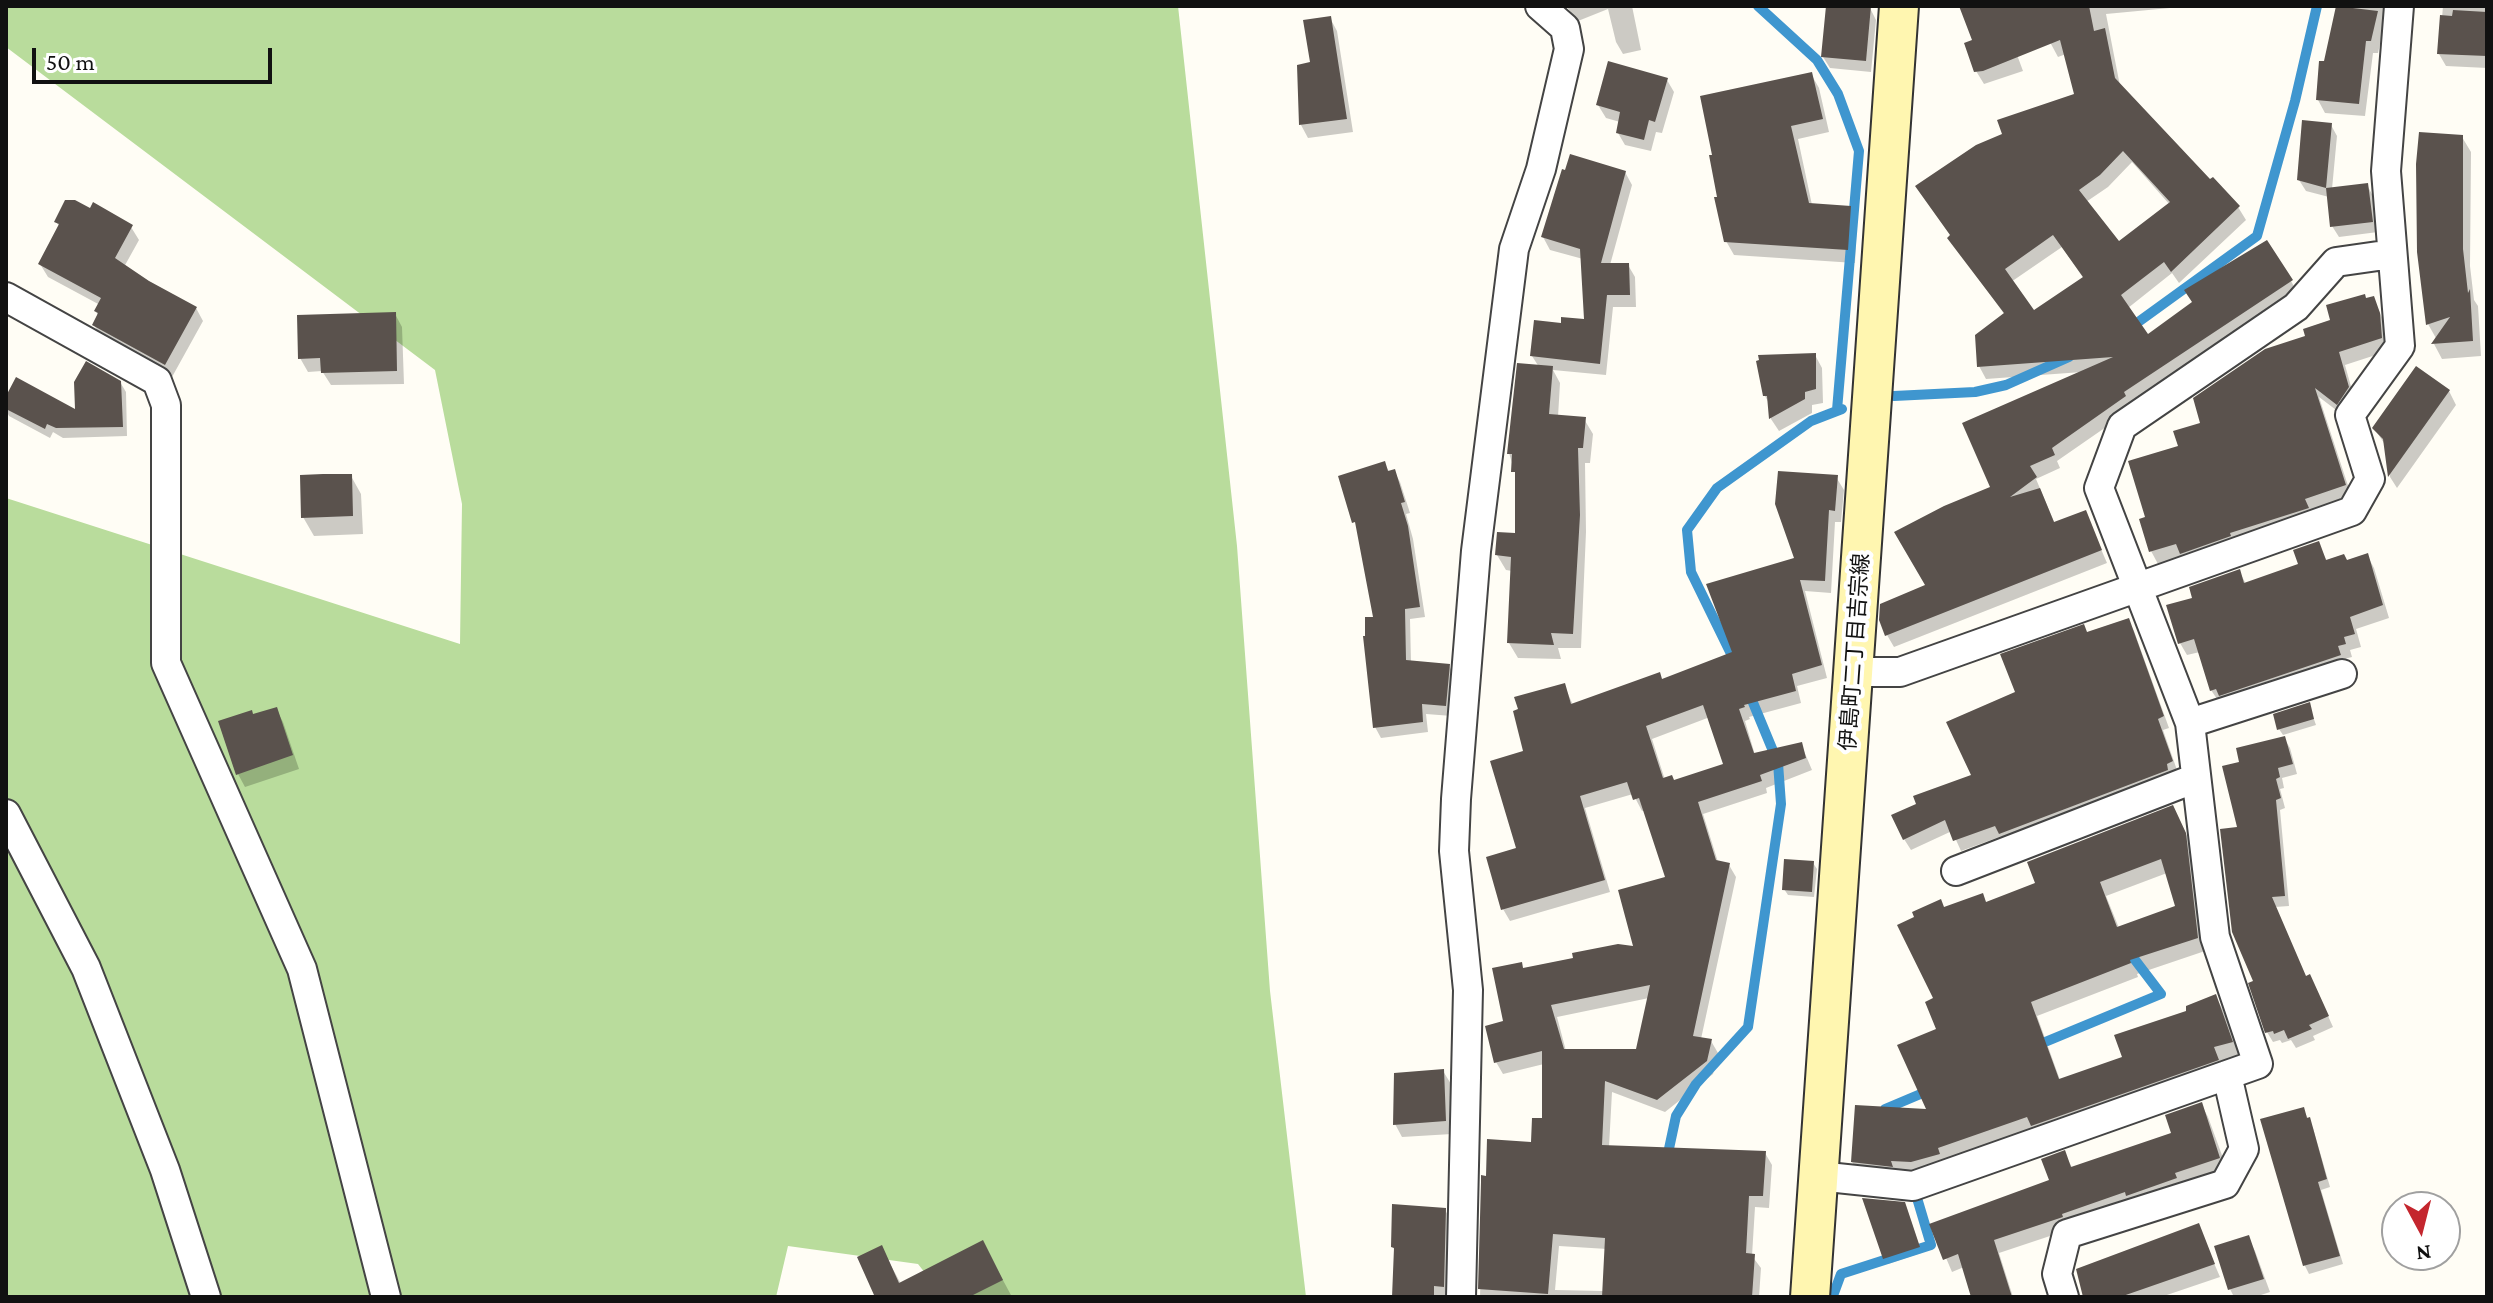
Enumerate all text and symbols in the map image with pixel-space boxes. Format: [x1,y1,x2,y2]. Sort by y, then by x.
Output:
scale bar [36,32,276,82]
text: 50 m [46,48,95,75]
street label: 伊島町二丁目吉宗線 [1835,552,1875,752]
north arrow [2381,1191,2461,1271]
text: N [2415,1240,2433,1267]

